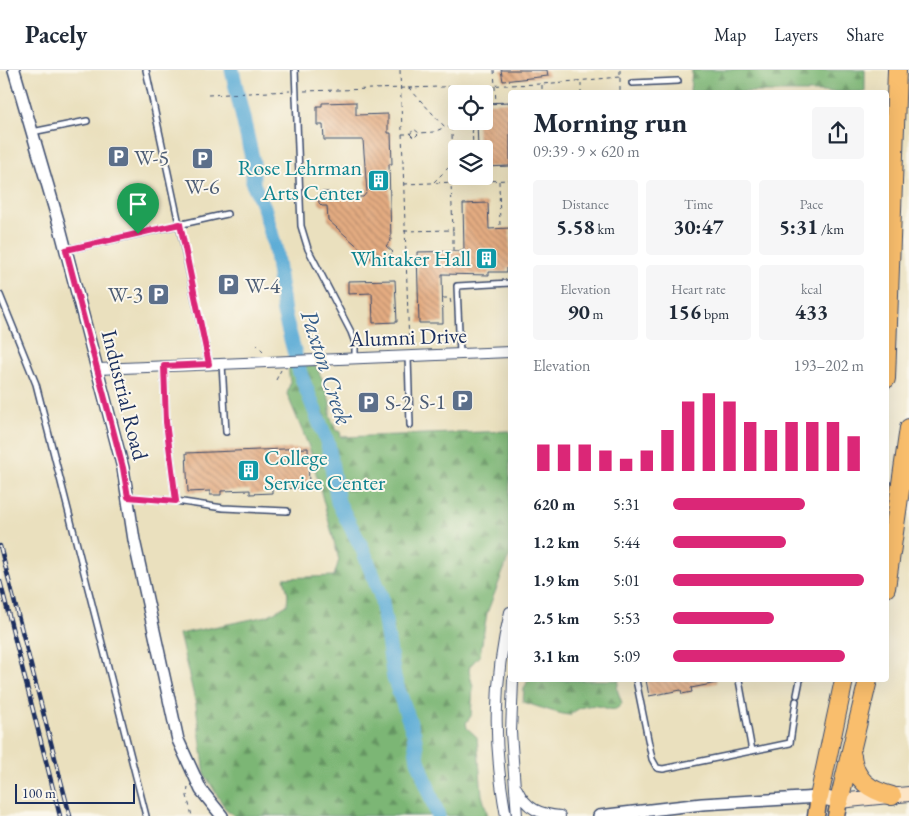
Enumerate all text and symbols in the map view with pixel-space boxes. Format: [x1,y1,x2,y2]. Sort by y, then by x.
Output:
text: Pacely [25,19,87,50]
text: Map [714,23,746,46]
text: Layers [774,23,818,46]
text: Share [846,23,884,46]
map controls [448,85,493,185]
button: locate [448,85,493,130]
text: Morning run [533,104,687,140]
button: share [812,107,864,159]
button: layers [448,140,493,185]
text: 09:39 · 9 × 620 m [533,141,640,162]
place label: W-5 [134,143,169,172]
parking icon: W-5 [106,145,130,169]
parking icon: W-6 [190,146,214,170]
place label: Rose Lehrman Arts Center [238,153,363,207]
building icon: Rose Lehrman Arts Center [366,168,390,192]
place label: W-6 [184,172,220,201]
pin [117,183,159,234]
icon: arrive [124,190,152,218]
text: Distance [562,195,609,213]
text: Time [684,195,713,213]
text: Pace [800,195,823,213]
text: 5.58 [556,213,595,240]
text: 30:47 [673,213,724,240]
text: 5:31 [779,213,818,240]
text: km [595,220,615,238]
text: /km [818,220,844,238]
place label: Whitaker Hall [351,244,471,273]
building icon: Whitaker Hall [475,246,499,270]
place label: W-4 [245,271,281,300]
parking icon: W-4 [217,273,241,297]
place label: W-3 [108,280,143,309]
text: Elevation [560,280,611,298]
text: Heart rate [671,280,726,298]
text: kcal [801,280,822,298]
parking icon: W-3 [147,282,171,306]
text: 90 [568,298,590,325]
text: 156 [668,298,701,325]
text: 433 [795,298,828,325]
water label: Paxton Creek [294,305,360,429]
text: m [590,305,603,323]
text: bpm [701,305,729,323]
street label: Alumni Drive [348,320,468,354]
street label: Industrial Road [95,327,155,464]
text: Elevation [533,355,591,376]
text: 193–202 m [793,355,864,376]
place label: S-1 [419,387,446,416]
place label: S-2 [385,388,412,417]
parking icon: S-1 [450,389,474,413]
parking icon: S-2 [357,390,381,414]
place label: College Service Center [264,443,386,497]
building icon: College Service Center [236,458,260,482]
text: 620 m [533,494,575,515]
text: 5:31 [613,494,640,515]
text: 1.2 km [533,532,579,553]
text: 5:44 [613,532,640,553]
text: 1.9 km [533,570,579,591]
text: 5:01 [613,570,640,591]
text: 2.5 km [533,608,579,629]
text: 5:53 [613,608,640,629]
text: 3.1 km [533,646,579,667]
text: 5:09 [613,646,640,667]
scale bar [15,781,135,804]
text: 100 m [22,784,56,802]

